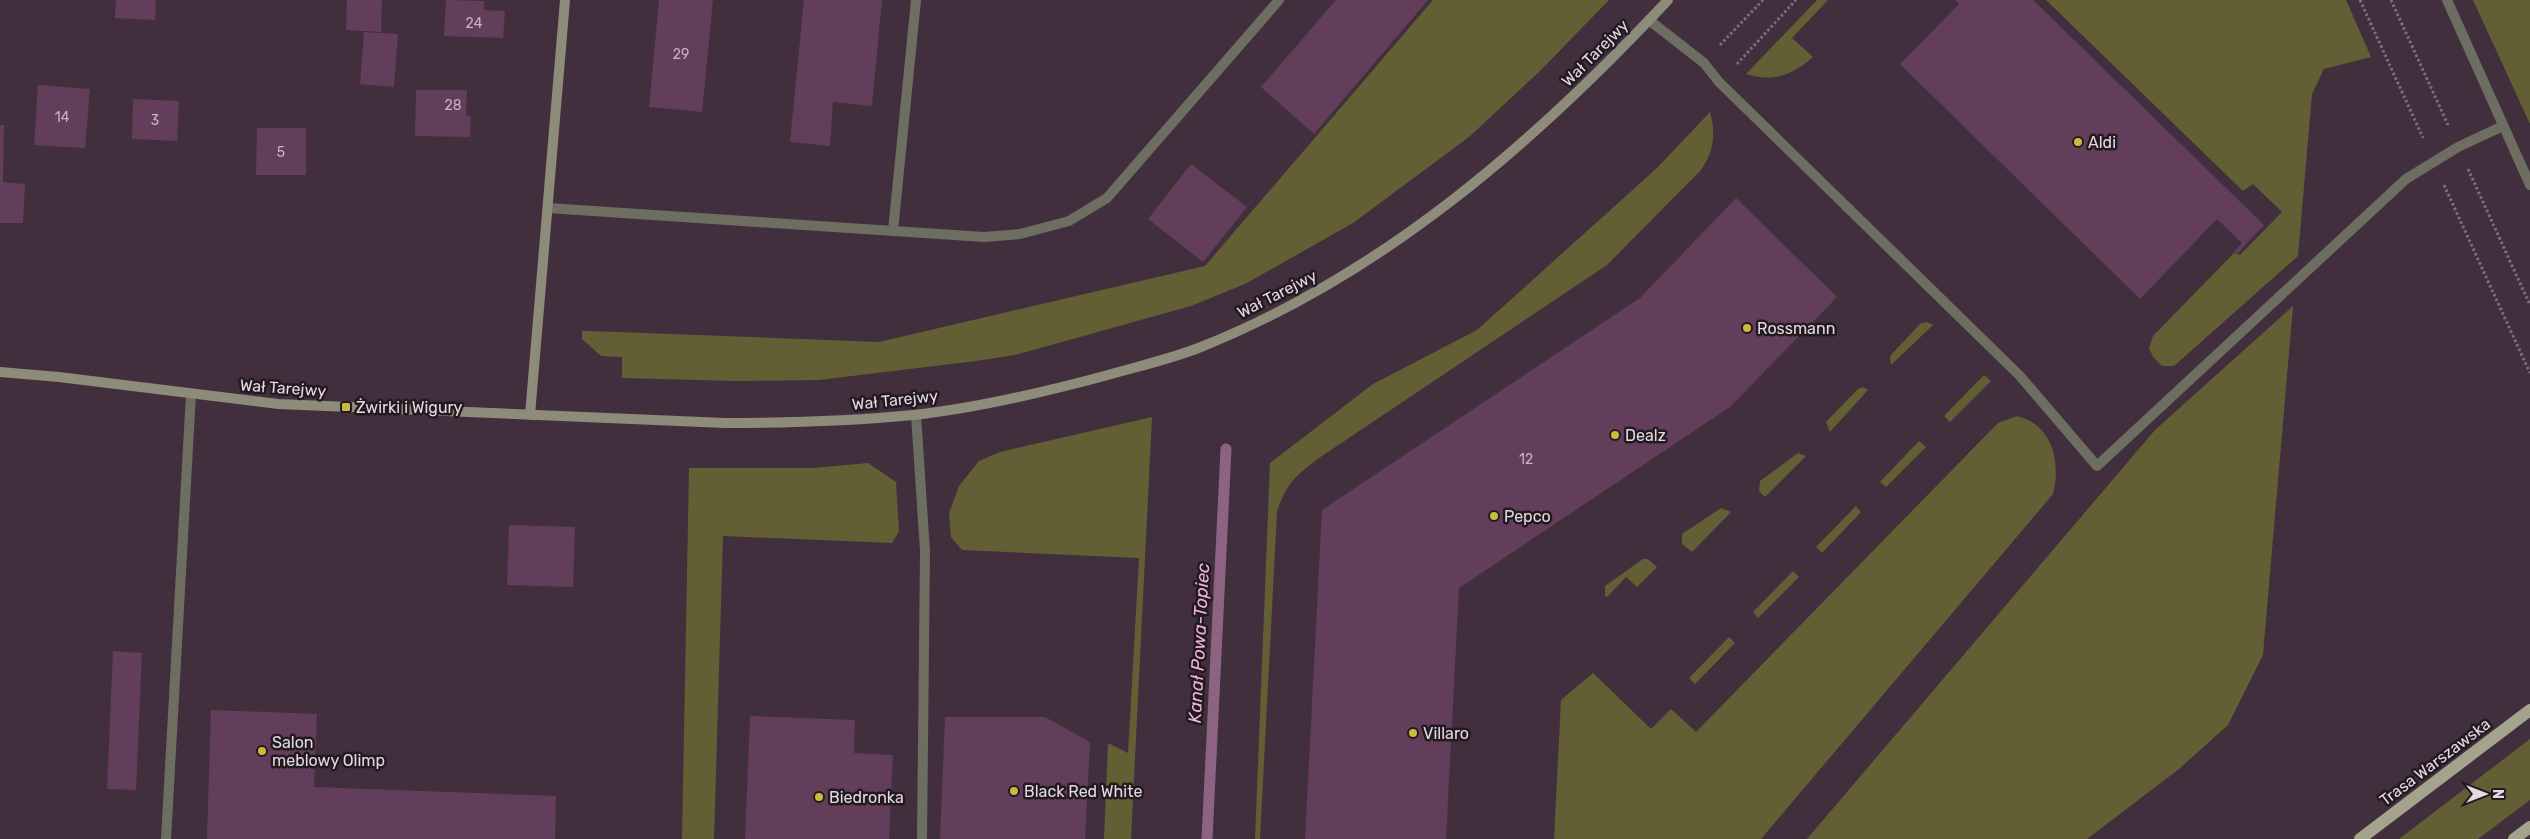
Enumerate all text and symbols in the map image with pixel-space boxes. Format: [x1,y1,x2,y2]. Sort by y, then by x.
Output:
house number: 24 [466,15,483,32]
street label: Wał Tarejwy [1558,16,1632,90]
house number: 29 [673,46,689,63]
house number: 28 [444,97,462,114]
house number: 14 [55,109,70,126]
house number: 3 [151,112,159,129]
place label: Aldi [2088,133,2116,152]
marker: Aldi [2072,136,2084,148]
house number: 5 [277,144,285,161]
street label: Wał Tarejwy [1234,266,1320,322]
place label: Rossmann [1757,319,1835,338]
marker: Rossmann [1741,322,1753,334]
street label: Wał Tarejwy [239,376,327,401]
street label: Wał Tarejwy [851,386,939,414]
place label: Żwirki i Wigury [356,398,463,417]
marker: Żwirki i Wigury [340,401,352,413]
place label: Dealz [1625,426,1666,445]
marker: Dealz [1609,429,1621,441]
house number: 12 [1519,451,1533,468]
place label: Pepco [1504,507,1551,526]
marker: Pepco [1488,510,1500,522]
water label: Kanał Powa-Topiec [1184,562,1214,724]
street label: Trasa Warszawska [2376,714,2494,810]
place label: Villaro [1423,724,1469,743]
marker: Villaro [1407,727,1419,739]
place label: Salon meblowy Olimp [272,733,385,770]
marker: Salon meblowy Olimp [256,745,268,757]
north arrow [2460,769,2510,819]
place label: Black Red White [1024,782,1142,801]
marker: Black Red White [1008,785,1020,797]
place label: Biedronka [829,788,904,807]
text: N [2489,789,2506,799]
marker: Biedronka [813,791,825,803]

